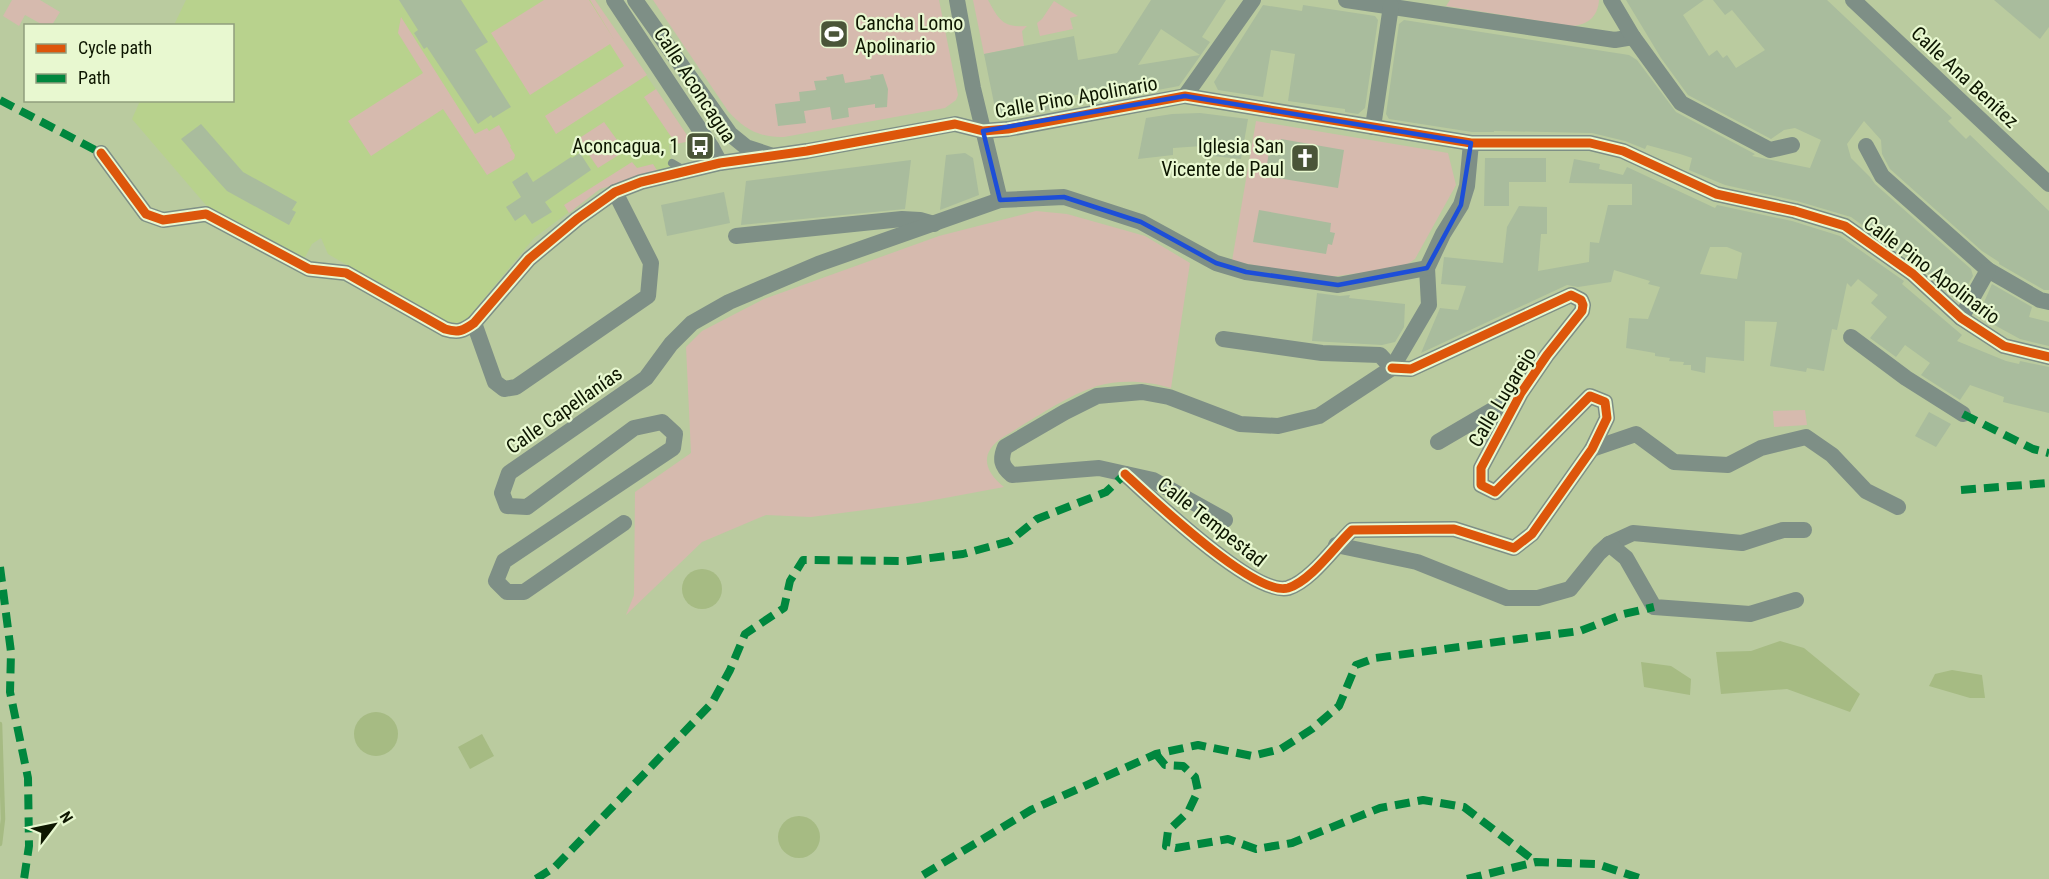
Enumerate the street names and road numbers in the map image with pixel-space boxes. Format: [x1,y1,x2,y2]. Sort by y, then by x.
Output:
street label: Calle Ana Benítez [1906,21,2024,133]
street label: Calle Aconcagua [649,23,741,147]
street label: Calle Pino Apolinario [993,71,1159,123]
street label: Calle Pino Apolinario [1859,211,2005,329]
street label: Calle Lugarejo [1463,343,1541,451]
street label: Calle Capellanías [501,361,627,459]
street label: Calle Tempestad [1153,472,1271,572]

